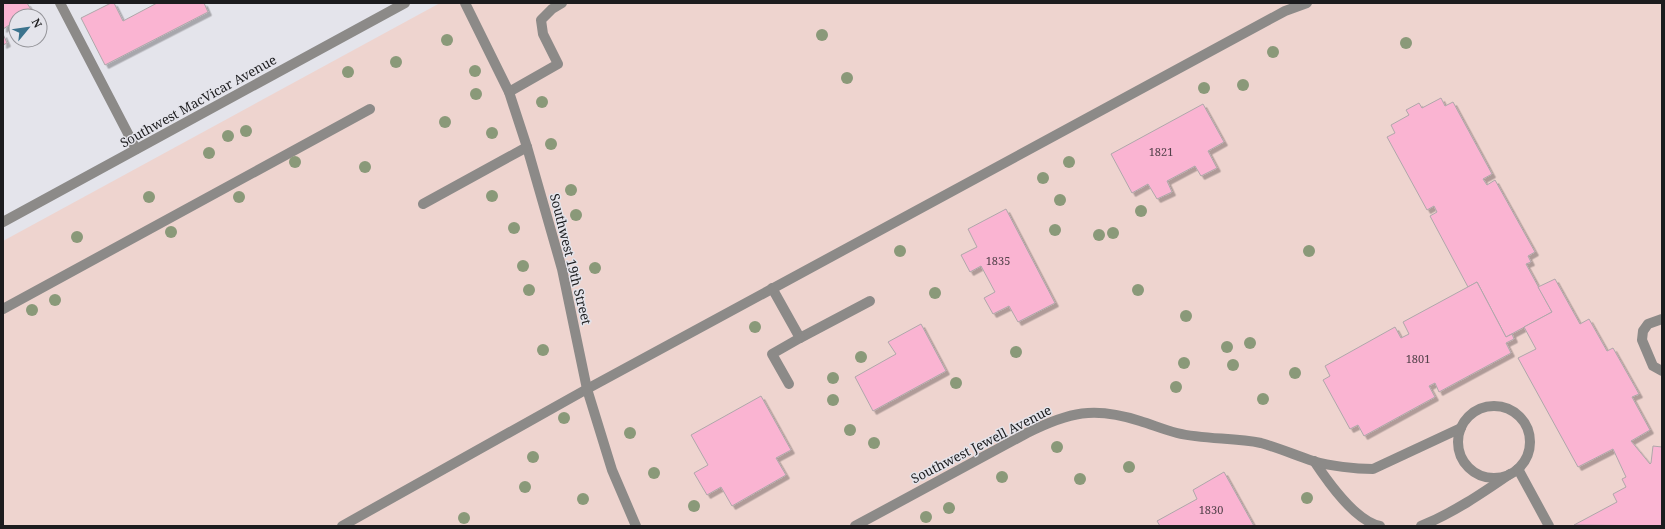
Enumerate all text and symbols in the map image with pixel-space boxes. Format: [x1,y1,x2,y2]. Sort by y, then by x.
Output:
north arrow [8,8,48,48]
text: N [29,15,46,31]
street label: Southwest MacVicar Avenue [117,50,279,152]
house number: 1821 [1149,144,1173,159]
street label: Southwest 19th Street [546,191,596,327]
house number: 1835 [986,253,1010,268]
house number: 1801 [1406,351,1430,366]
street label: Southwest Jewell Avenue [908,401,1054,487]
house number: 1830 [1199,502,1223,517]

